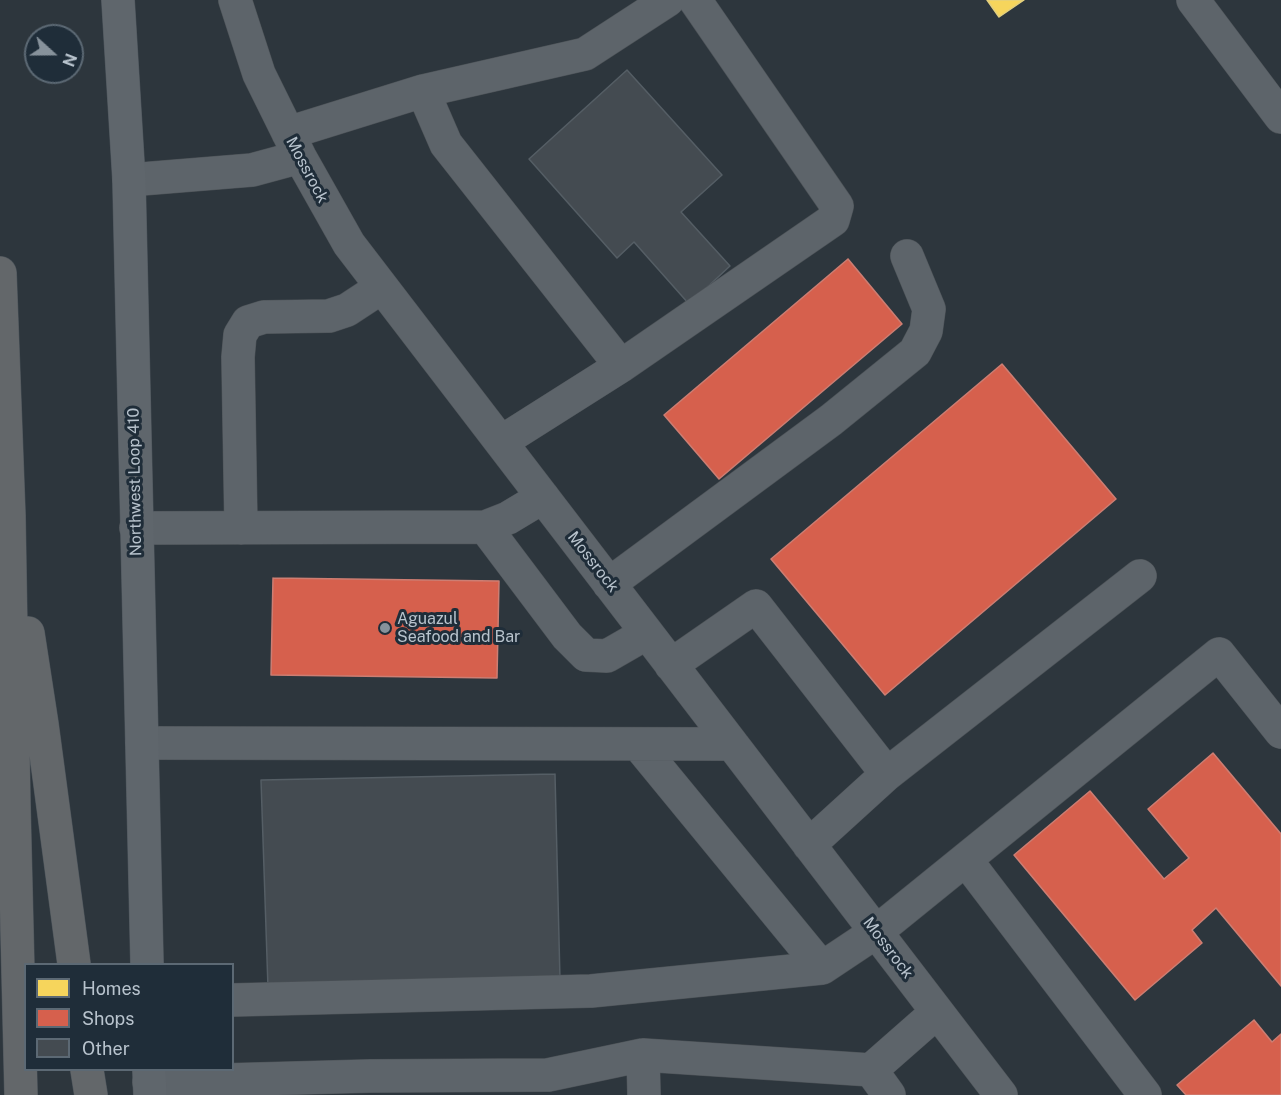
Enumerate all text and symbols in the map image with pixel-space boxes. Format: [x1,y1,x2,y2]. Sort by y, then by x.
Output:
north arrow [24,24,84,84]
text: N [58,51,81,69]
street label: Mossrock [282,134,332,206]
street label: Northwest Loop 410 [124,408,146,556]
street label: Mossrock [563,528,623,596]
place label: Aguazul Seafood and Bar [397,609,520,647]
marker: Aguazul Seafood and Bar [378,621,392,635]
street label: Mossrock [859,913,917,983]
legend [24,963,234,1071]
text: Homes [82,978,141,999]
text: Shops [82,1008,134,1029]
text: Other [82,1038,130,1059]

